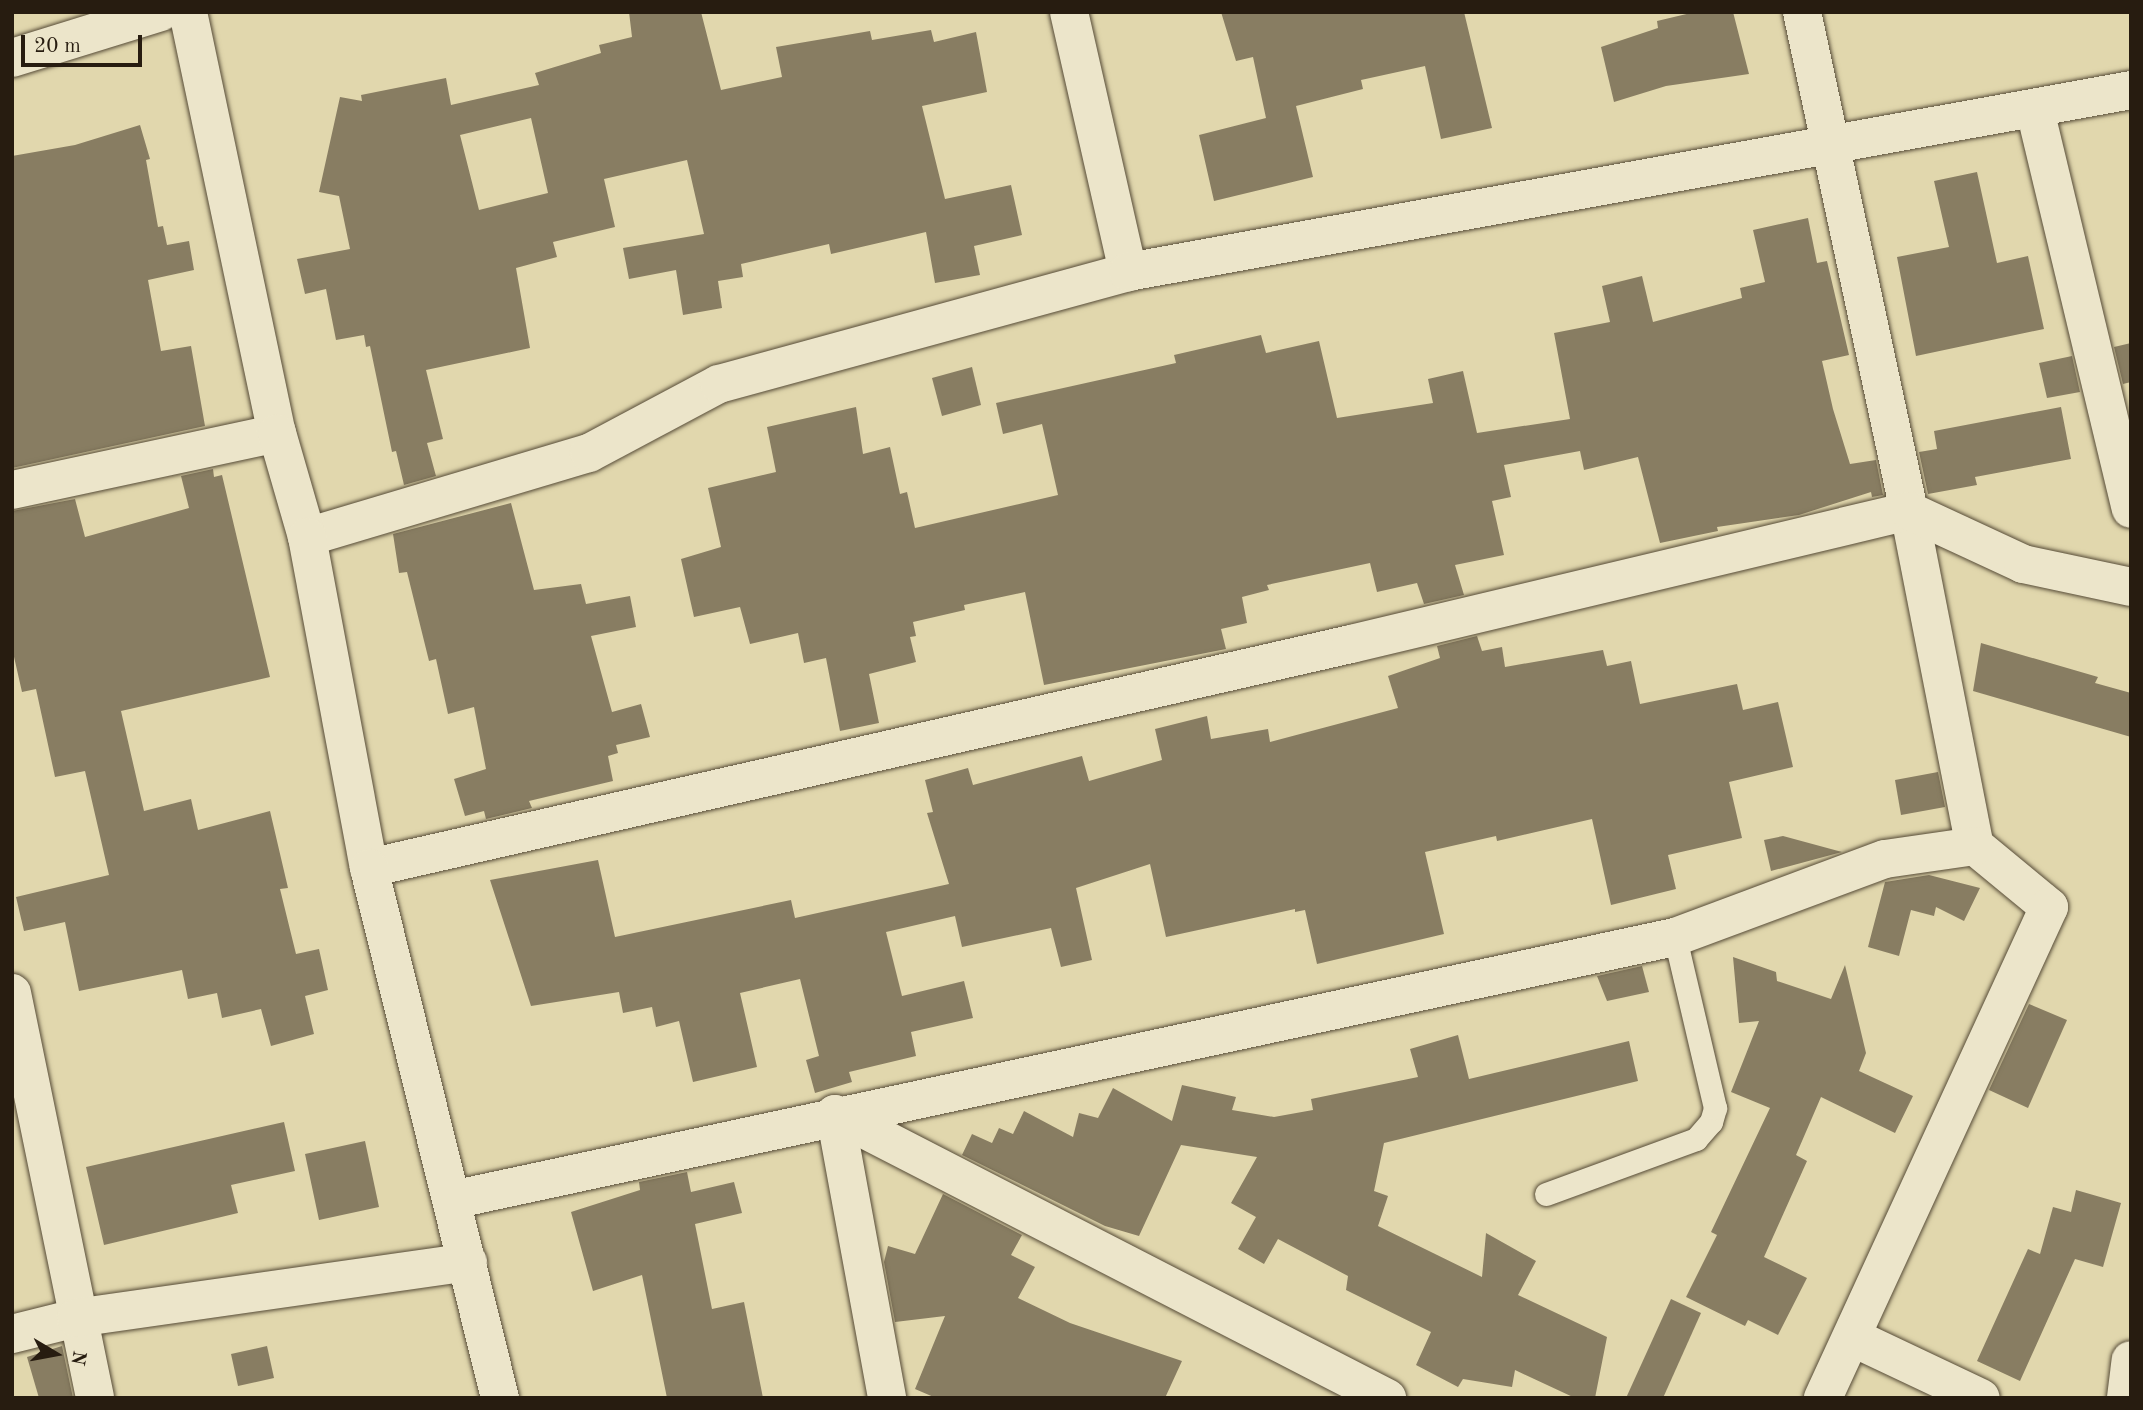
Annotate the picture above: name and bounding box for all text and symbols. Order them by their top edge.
scale bar [24,21,145,65]
text: 20 m [34,36,81,57]
north arrow [21,1319,91,1389]
text: N [67,1349,88,1367]

